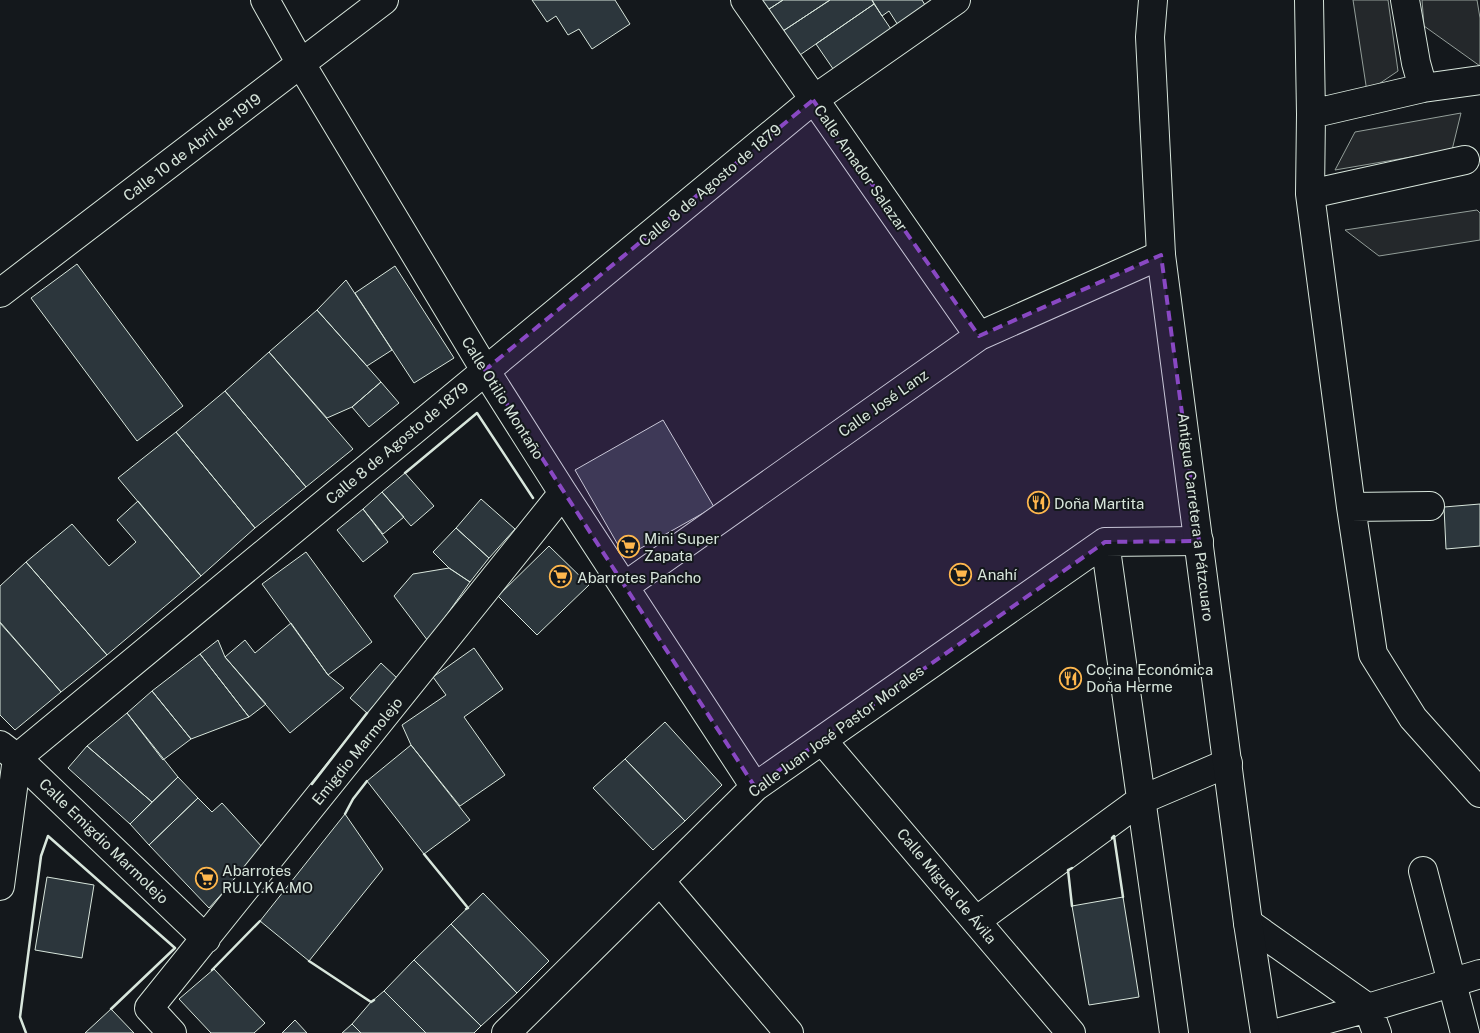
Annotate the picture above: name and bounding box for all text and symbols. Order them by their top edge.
street label: Calle 10 de Abril de 1919 [120,90,264,204]
street label: Calle Amador Salazar [811,102,911,235]
street label: Calle 8 de Agosto de 1879 [635,120,785,250]
street label: Calle Otilio Montaño [458,334,548,462]
street label: Calle José Lanz [835,366,931,440]
street label: Calle 8 de Agosto de 1879 [322,378,472,508]
street label: Antigua Carretera a Pátzcuaro [1175,412,1217,622]
restaurant icon: Doña Martita [1026,491,1050,515]
place label: Doña Martita [1054,495,1144,512]
place label: Mini Super Zapata [644,530,719,564]
supermarket icon: Mini Super Zapata [616,535,640,559]
supermarket icon: Anahí [949,562,973,586]
supermarket icon: Abarrotes Pancho [549,565,573,589]
place label: Anahí [977,566,1017,583]
place label: Abarrotes Pancho [577,569,701,586]
place label: Cocina Económica Doña Herme [1086,661,1213,695]
street label: Calle Juan José Pastor Morales [745,662,927,800]
restaurant icon: Cocina Económica Doña Herme [1058,666,1082,690]
street label: Emigdio Marmolejo [308,694,406,808]
street label: Calle Emigdio Marmolejo [36,775,172,907]
street label: Calle Miguel de Ávila [894,825,1000,947]
place label: Abarrotes RU.LY.KA.MO [222,862,313,896]
supermarket icon: Abarrotes RU.LY.KA.MO [194,867,218,891]

